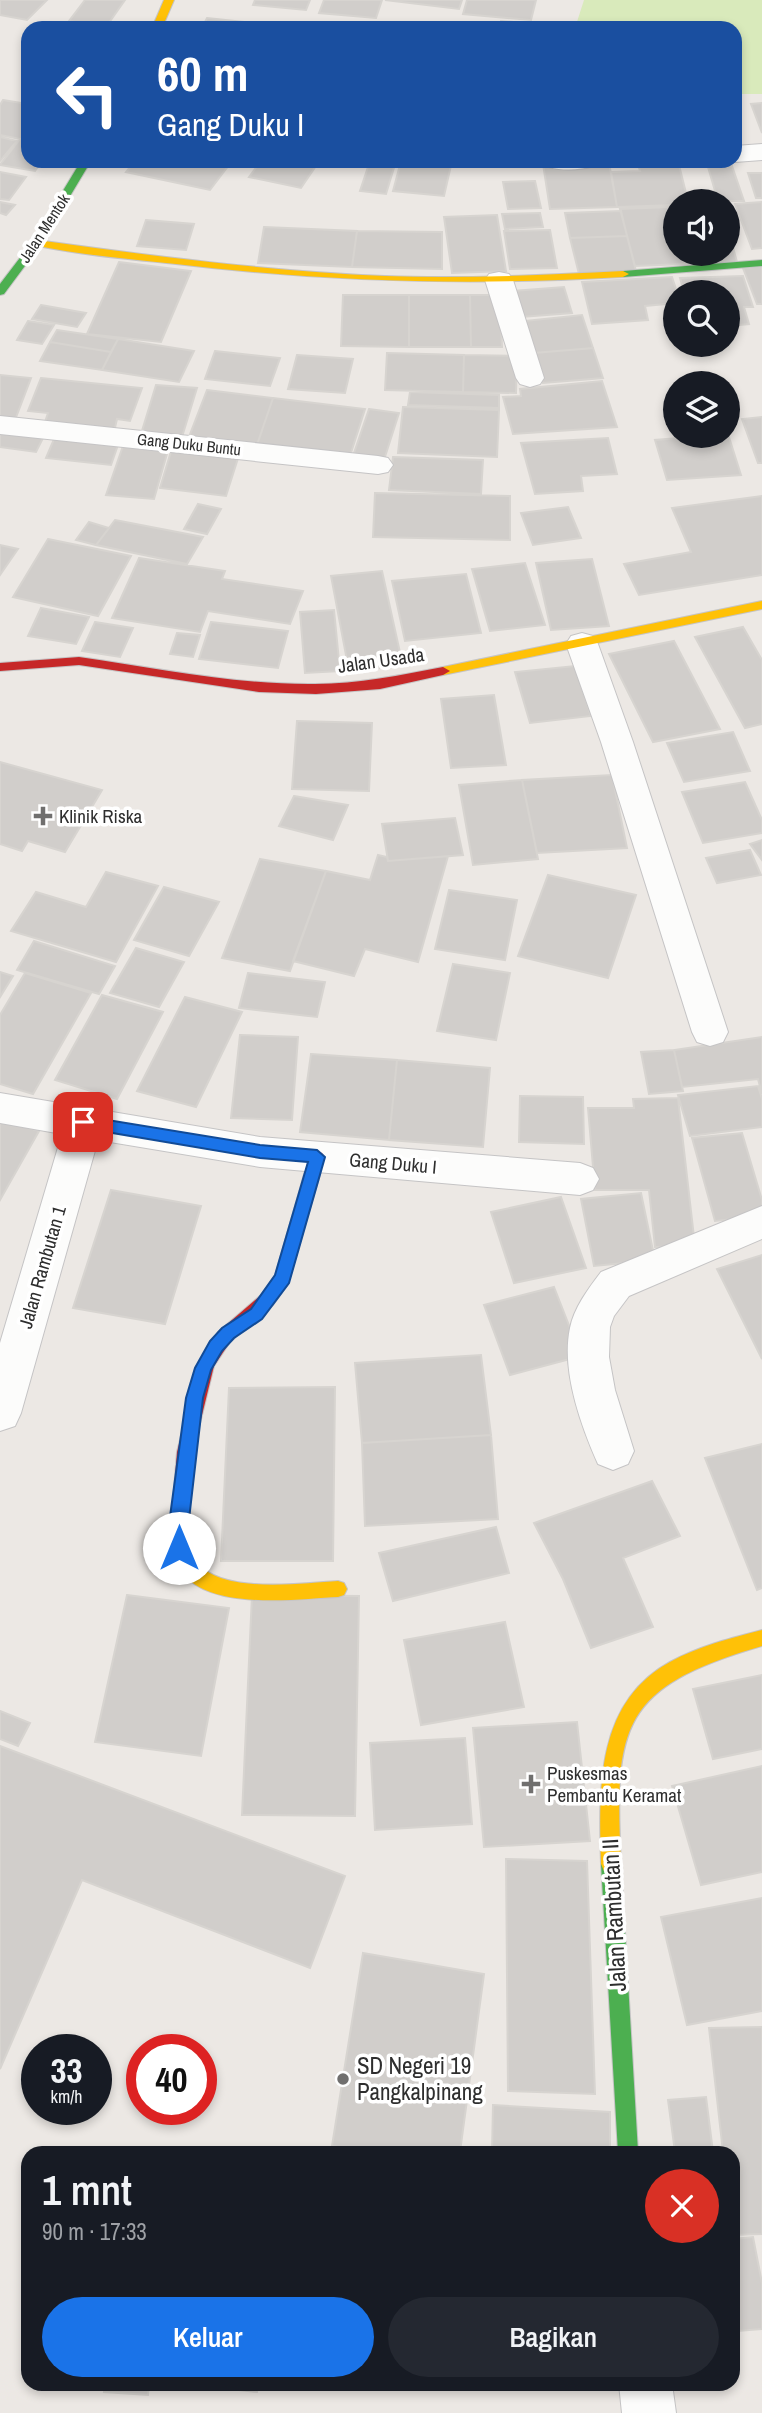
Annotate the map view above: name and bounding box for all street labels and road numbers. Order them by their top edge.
street label: Jalan Mentok [14,189,75,267]
street label: Gang Duku Buntu [136,428,242,460]
street label: Jalan Usada [336,641,426,679]
street label: Gang Duku I [348,1146,438,1180]
street label: Jalan Rambutan 1 [12,1202,72,1331]
street label: Jalan Rambutan II [594,1838,633,1992]

